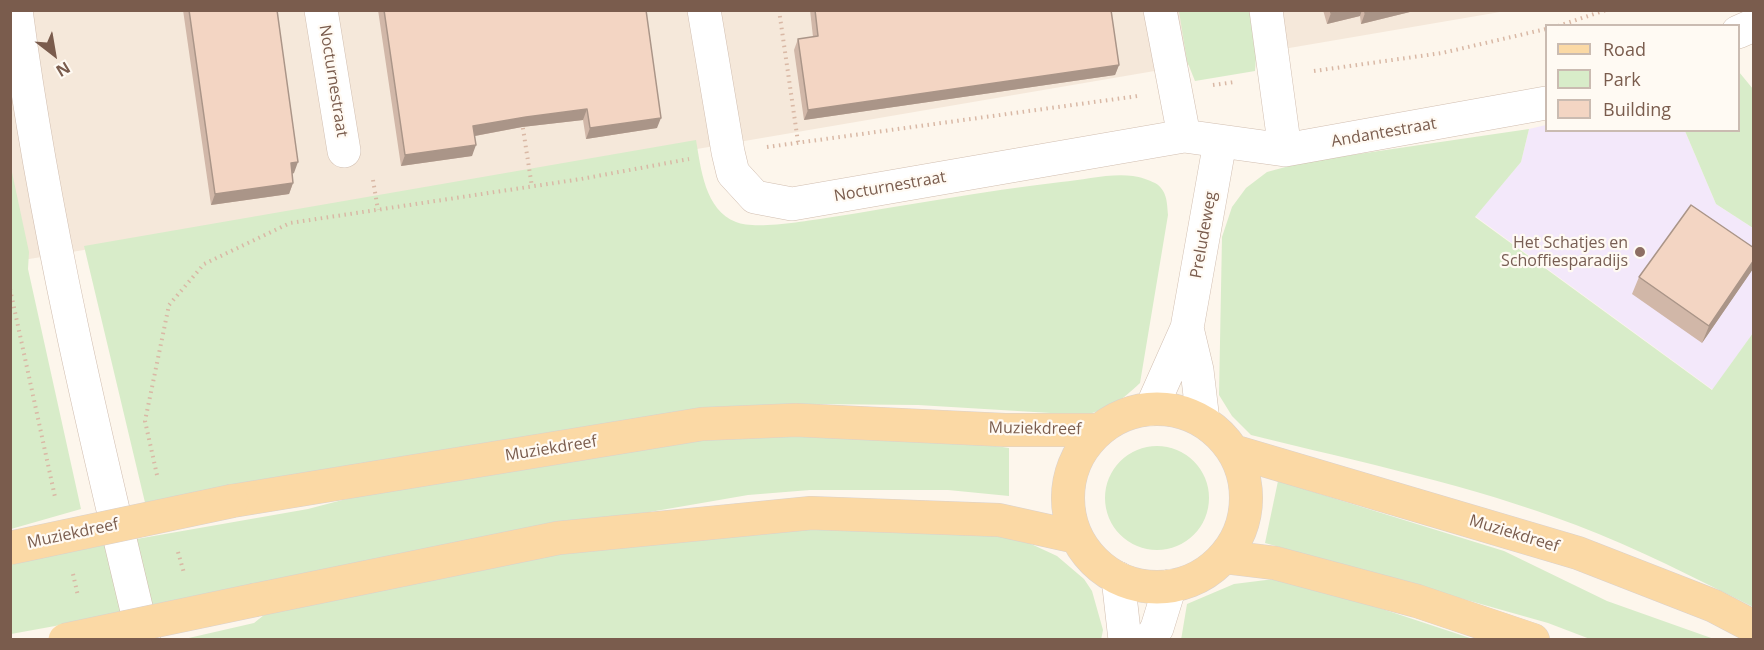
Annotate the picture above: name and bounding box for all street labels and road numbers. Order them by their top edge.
street label: Nocturnestraat [315,23,351,139]
street label: Andantestraat [1330,114,1438,152]
street label: Nocturnestraat [832,168,948,206]
street label: Preludeweg [1187,190,1221,280]
street label: Muziekdreef [988,419,1082,439]
street label: Muziekdreef [504,432,598,466]
street label: Muziekdreef [1467,511,1561,557]
street label: Muziekdreef [26,515,120,553]

